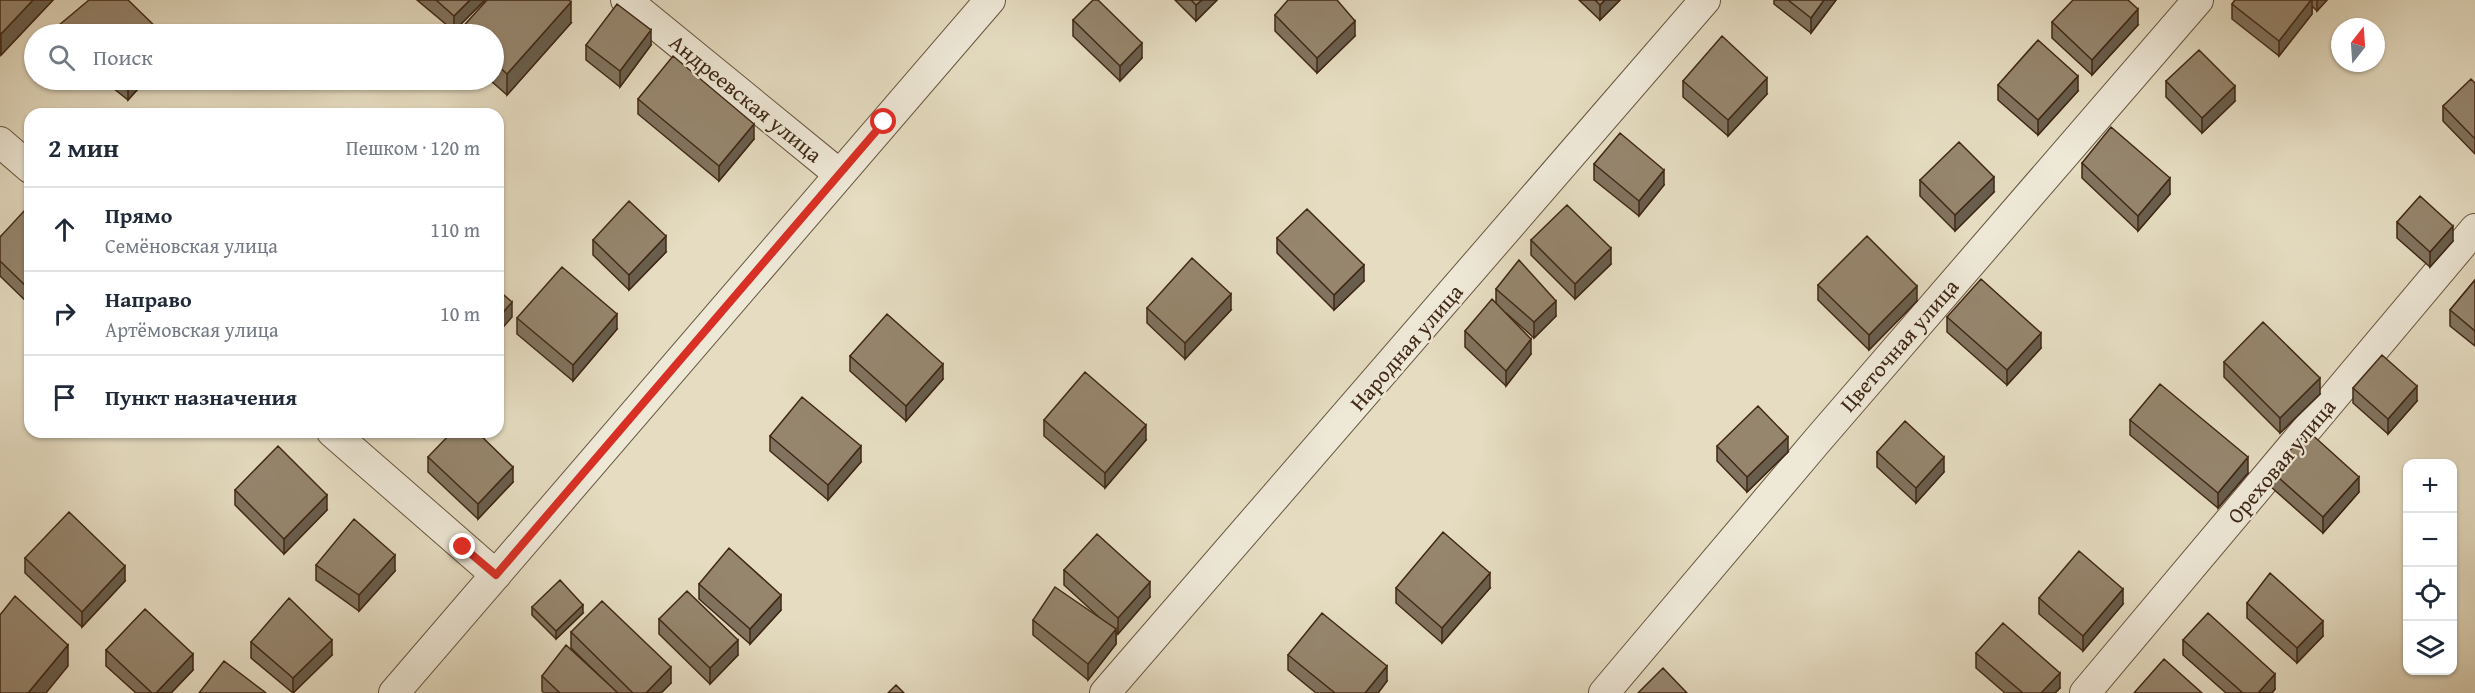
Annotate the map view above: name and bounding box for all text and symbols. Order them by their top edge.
north arrow [2331,18,2385,72]
search box [24,24,504,90]
street label: Андреевская улица [663,26,830,170]
icon: search [45,41,78,74]
text: Поиск [93,41,153,73]
route start [870,108,896,134]
text: 2 мин [48,128,119,167]
text: Пешком · 120 m [346,133,480,162]
text: Прямо [105,199,172,231]
icon: ahead [48,213,81,246]
text: 110 m [430,215,480,244]
text: Семёновская улица [105,231,278,260]
street label: Цветочная улица [1832,271,1966,419]
street label: Народная улица [1342,276,1470,417]
text: Направо [105,283,192,315]
icon: right [48,297,81,330]
text: 10 m [440,299,480,328]
text: Артёмовская улица [105,315,279,344]
icon: arrive [48,381,81,414]
text: Пункт назначения [105,381,297,413]
street label: Ореховая улица [2219,391,2343,530]
map controls [2403,459,2457,675]
button: + [2403,459,2457,513]
button: − [2403,513,2457,567]
route end [449,533,475,559]
button: locate [2403,567,2457,621]
button: layers [2403,621,2457,675]

